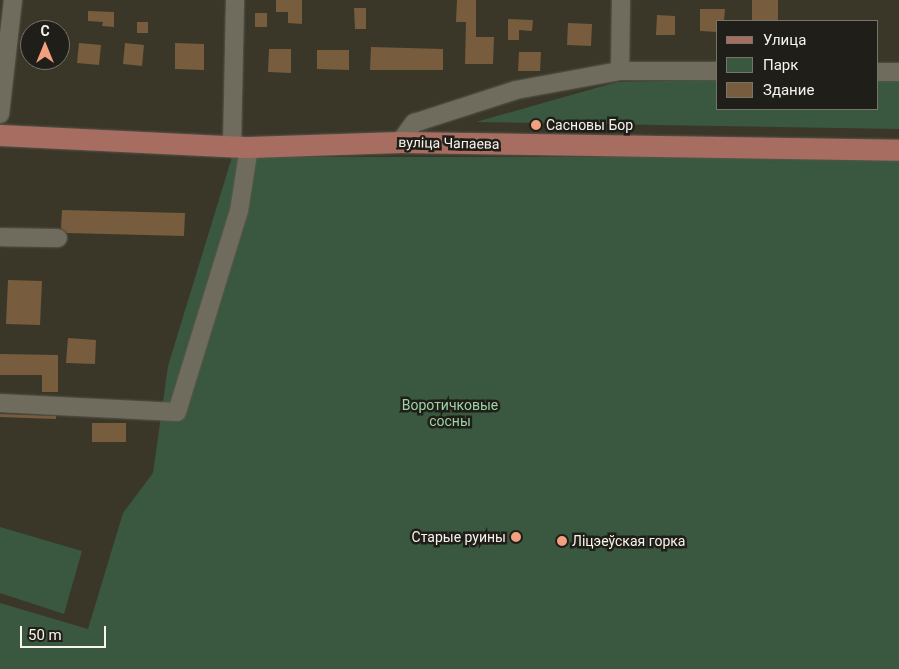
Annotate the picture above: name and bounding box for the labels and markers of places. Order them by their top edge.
place label: Сасновы Бор [546,117,633,133]
marker: Сасновы Бор [530,119,542,131]
place label: Старые руины [412,529,506,545]
marker: Старые руины [510,531,522,543]
place label: Ліцэеўская горка [572,533,685,549]
marker: Ліцэеўская горка [556,535,568,547]

